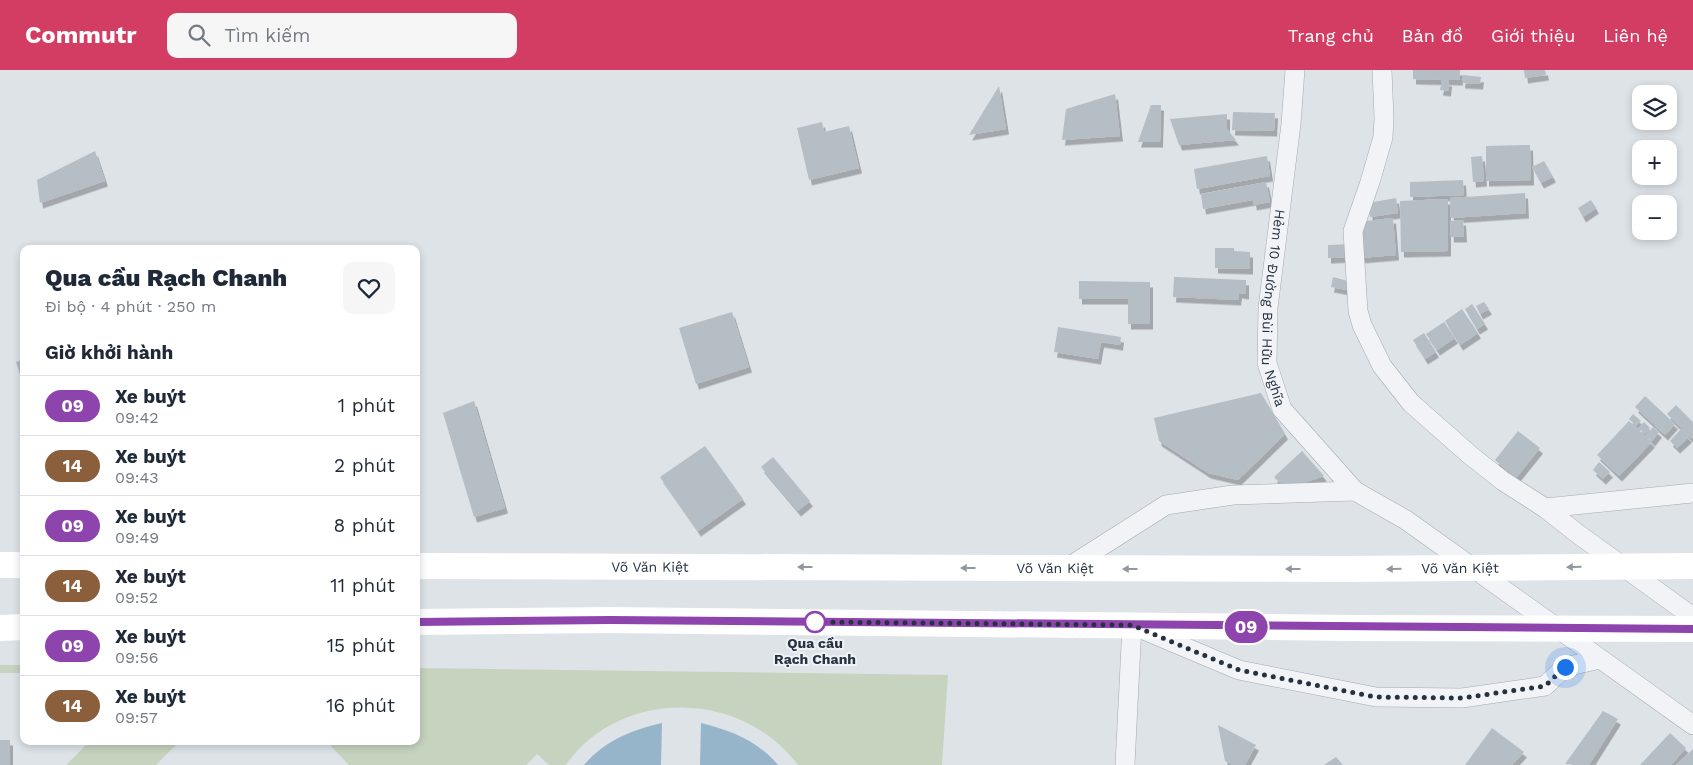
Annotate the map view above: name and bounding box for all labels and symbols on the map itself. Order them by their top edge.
street label: Hẻm 10 Đường Bùi Hữu Nghĩa [1259,208,1289,409]
street label: Võ Văn Kiệt [611,559,689,575]
street label: Võ Văn Kiệt [1016,560,1094,576]
street label: Võ Văn Kiệt [1421,560,1499,576]
one-way arrow [797,563,813,571]
one-way arrow [1566,563,1582,571]
one-way arrow [960,564,976,572]
one-way arrow [1122,565,1138,573]
one-way arrow [1285,565,1301,573]
one-way arrow [1386,565,1402,573]
marker: Qua cầu Rạch Chanh [804,611,826,633]
line badge: 09 [1224,611,1268,643]
place label: Qua cầu Rạch Chanh [774,635,856,667]
your location [1553,655,1578,680]

